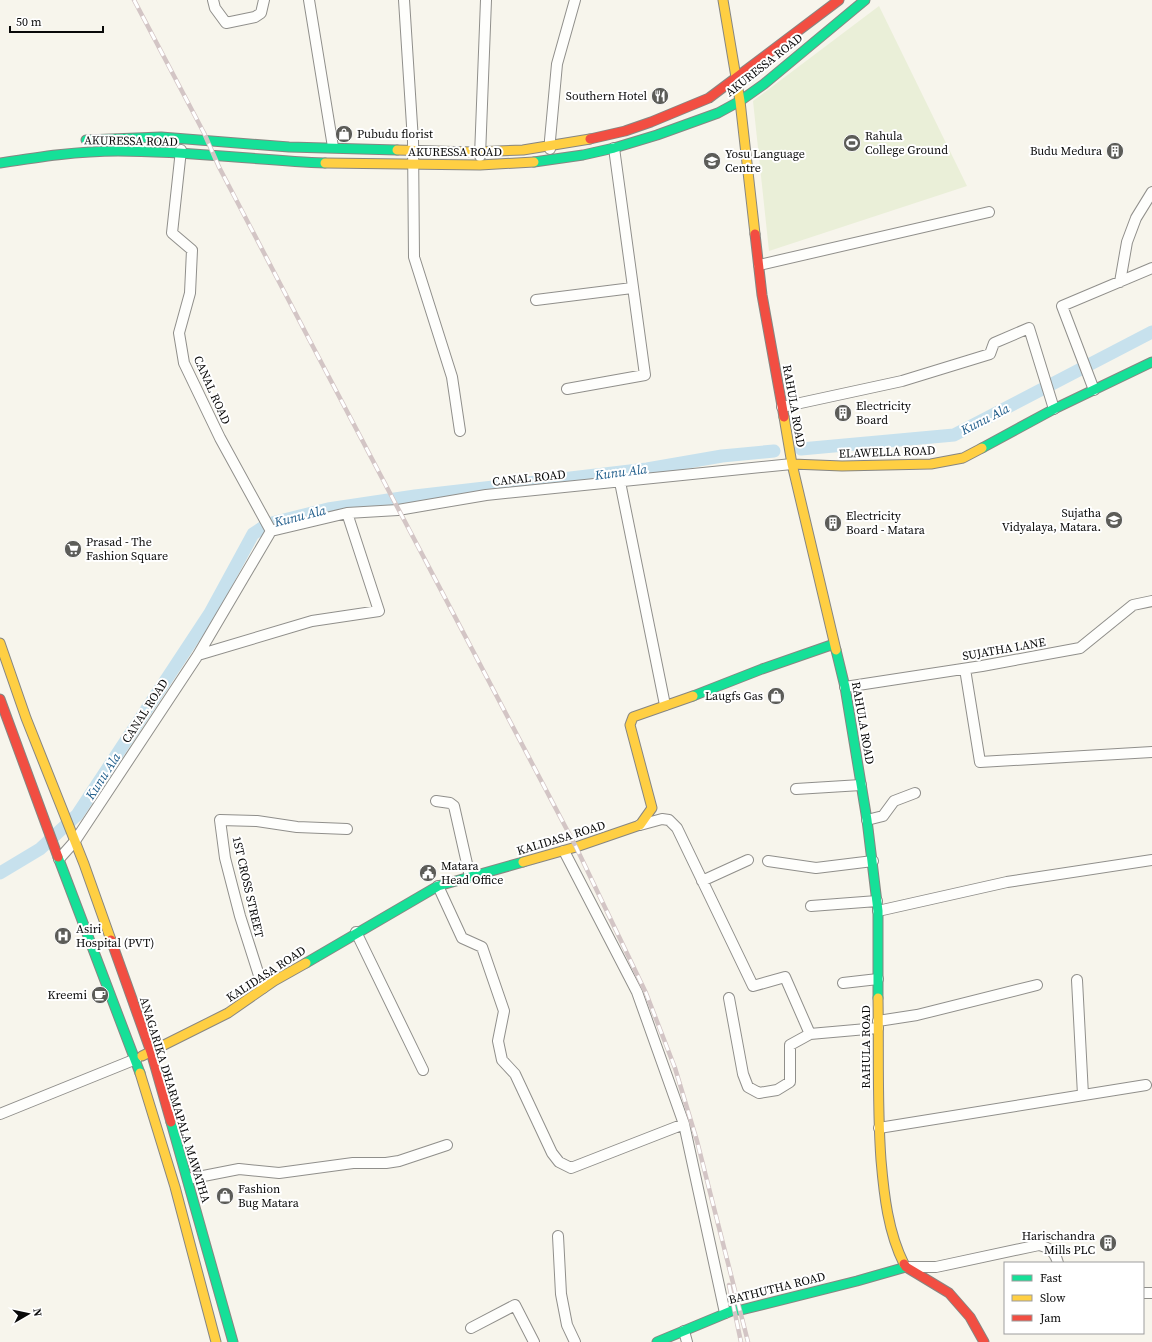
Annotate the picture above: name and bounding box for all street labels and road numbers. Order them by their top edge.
street label: AKURESSA ROAD [722,30,806,100]
street label: AKURESSA ROAD [84,132,178,150]
street label: AKURESSA ROAD [408,144,502,160]
street label: CANAL ROAD [190,353,234,427]
street label: RAHULA ROAD [779,363,809,449]
street label: ELAWELLA ROAD [838,442,936,462]
street label: CANAL ROAD [492,466,566,490]
street label: SUJATHA LANE [961,634,1047,664]
street label: CANAL ROAD [118,676,172,746]
street label: RAHULA ROAD [848,680,878,766]
street label: KALIDASA ROAD [515,817,607,859]
street label: 1ST CROSS STREET [229,835,268,940]
street label: KALIDASA ROAD [223,942,309,1006]
street label: ANAGARIKA DHARMAPALA MAWATHA [136,995,214,1205]
street label: RAHULA ROAD [858,1005,874,1089]
street label: BATHUTHA ROAD [727,1268,827,1308]

